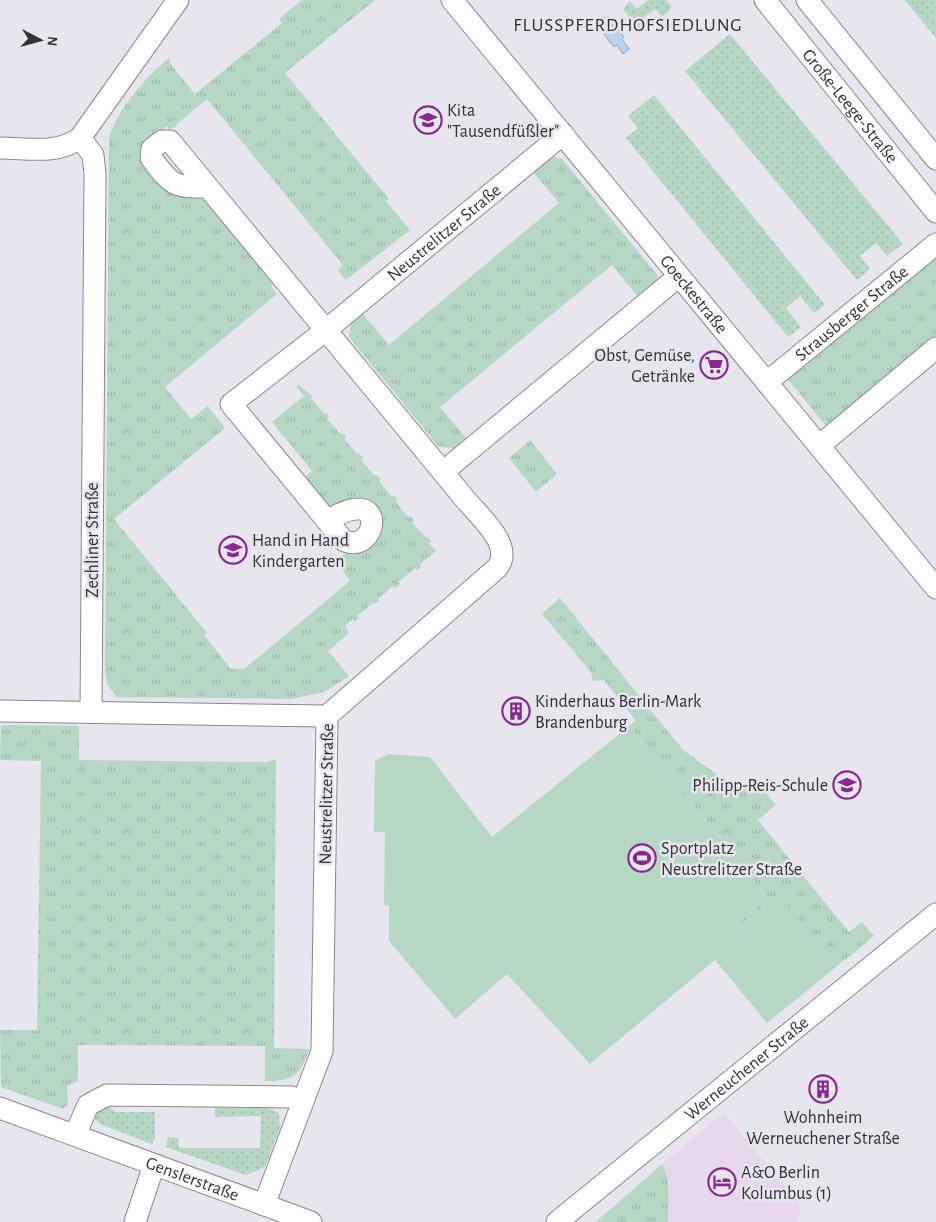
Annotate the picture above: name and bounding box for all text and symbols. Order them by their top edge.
north arrow [15,15,65,65]
district label: FLUSSPFERDHOFSIEDLUNG [513,16,743,35]
text: N [44,36,59,47]
street label: Große-Leege-Straße [798,46,901,167]
place label: Kita "Tausendfüßler" [447,102,559,141]
school or university icon: Kita "Tausendfüßler" [413,105,443,135]
street label: Neustrelitzer Straße [384,181,505,285]
street label: Goeckestraße [656,252,731,337]
street label: Strausberger Straße [792,263,912,365]
place label: Obst, Gemüse, Getränke [595,347,695,386]
supermarket icon: Obst, Gemüse, Getränke [699,350,729,380]
street label: Zechliner Straße [84,482,102,598]
place label: Hand in Hand Kindergarten [252,532,349,571]
school or university icon: Hand in Hand Kindergarten [218,535,248,565]
place label: Kinderhaus Berlin-Mark Brandenburg [535,693,702,732]
building icon: Kinderhaus Berlin-Mark Brandenburg [501,696,531,726]
street label: Neustrelitzer Straße [317,723,337,865]
school or university icon: Philipp-Reis-Schule [832,770,862,800]
place label: Philipp-Reis-Schule [692,777,828,795]
place label: Sportplatz Neustrelitzer Straße [661,840,802,879]
sports icon: Sportplatz Neustrelitzer Straße [627,843,657,873]
street label: Werneuchener Straße [682,1013,812,1124]
building icon: Wohnheim Werneuchener Straße [808,1074,838,1104]
place label: Wohnheim Werneuchener Straße [746,1109,900,1148]
street label: Genslerstraße [143,1154,241,1205]
place label: A&O Berlin Kolumbus (1) [741,1164,832,1203]
hotel icon: A&O Berlin Kolumbus (1) [707,1167,737,1197]

